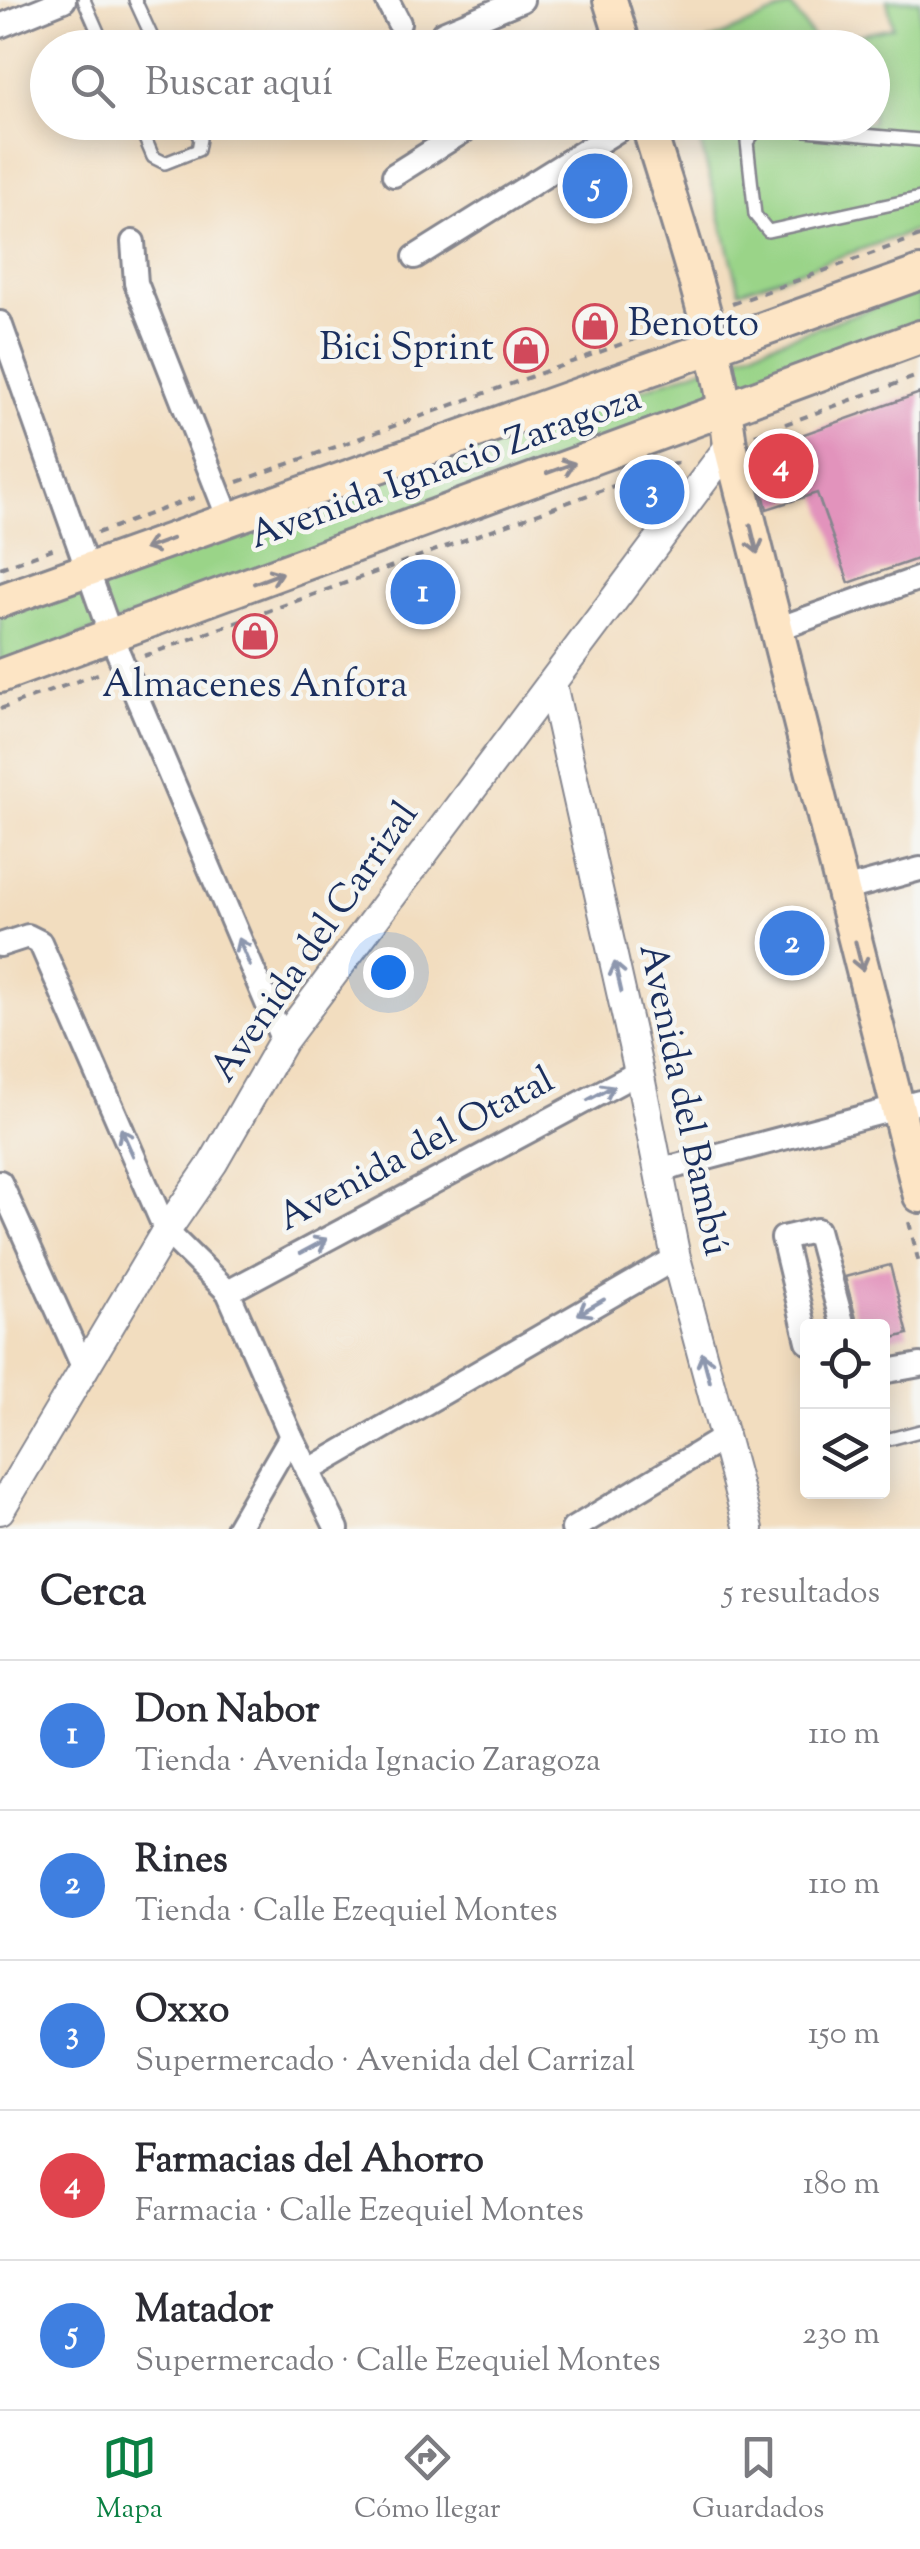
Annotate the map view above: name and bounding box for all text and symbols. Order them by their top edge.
search box [30,30,890,140]
icon: search [65,58,120,113]
text: Buscar aquí [145,58,333,112]
pin: 5 [562,148,628,224]
place label: Benotto [628,299,759,353]
shop icon: Benotto [572,303,618,349]
place label: Bici Sprint [320,323,494,377]
shop icon: Bici Sprint [503,327,549,373]
street label: Avenida Ignacio Zaragoza [243,373,649,565]
pin: 4 [748,428,814,504]
pin: 3 [620,454,684,530]
one-way arrow [545,458,575,476]
one-way arrow [746,522,764,554]
one-way arrow [144,536,175,554]
pin: 1 [390,554,456,630]
one-way arrow [252,567,282,585]
shop icon: Almacenes Anfora [232,613,278,659]
place label: Almacenes Anfora [102,660,408,714]
street label: Avenida del Carrizal [199,792,433,1094]
pin: 2 [760,906,824,980]
one-way arrow [234,937,252,968]
street label: Avenida del Bambú [623,939,741,1261]
one-way arrow [851,940,870,971]
your location [363,947,414,998]
one-way arrow [608,962,626,994]
street label: Avenida del Otatal [269,1055,565,1247]
one-way arrow [586,1082,616,1102]
one-way arrow [117,1127,135,1158]
one-way arrow [299,1236,329,1255]
one-way arrow [577,1297,606,1317]
map controls [800,1319,890,1499]
button: locate [800,1319,890,1409]
one-way arrow [695,1352,714,1383]
button: layers [800,1409,890,1499]
text: Cerca [40,1564,146,1624]
text: 5 resultados [723,1571,880,1617]
text: Don Nabor [135,1685,320,1739]
text: 1 [67,1712,78,1758]
text: 110 m [808,1712,880,1758]
text: Tienda · Avenida Ignacio Zaragoza [135,1739,601,1785]
text: Rines [135,1835,228,1889]
text: 2 [65,1862,80,1908]
text: 110 m [808,1862,880,1908]
text: Tienda · Calle Ezequiel Montes [135,1889,557,1935]
text: Oxxo [135,1985,229,2039]
text: 3 [66,2012,79,2058]
text: 150 m [808,2012,880,2058]
text: Supermercado · Avenida del Carrizal [135,2039,635,2085]
text: Farmacias del Ahorro [135,2135,484,2189]
text: 4 [64,2162,81,2208]
text: 180 m [803,2162,880,2208]
text: Farmacia · Calle Ezequiel Montes [135,2189,584,2235]
text: Matador [135,2285,273,2339]
text: 5 [67,2312,78,2358]
text: 230 m [802,2312,880,2358]
text: Supermercado · Calle Ezequiel Montes [135,2339,661,2385]
tab: Mapa [96,2430,163,2530]
tab: Cómo llegar [354,2430,500,2530]
tab: Guardados [692,2430,824,2530]

